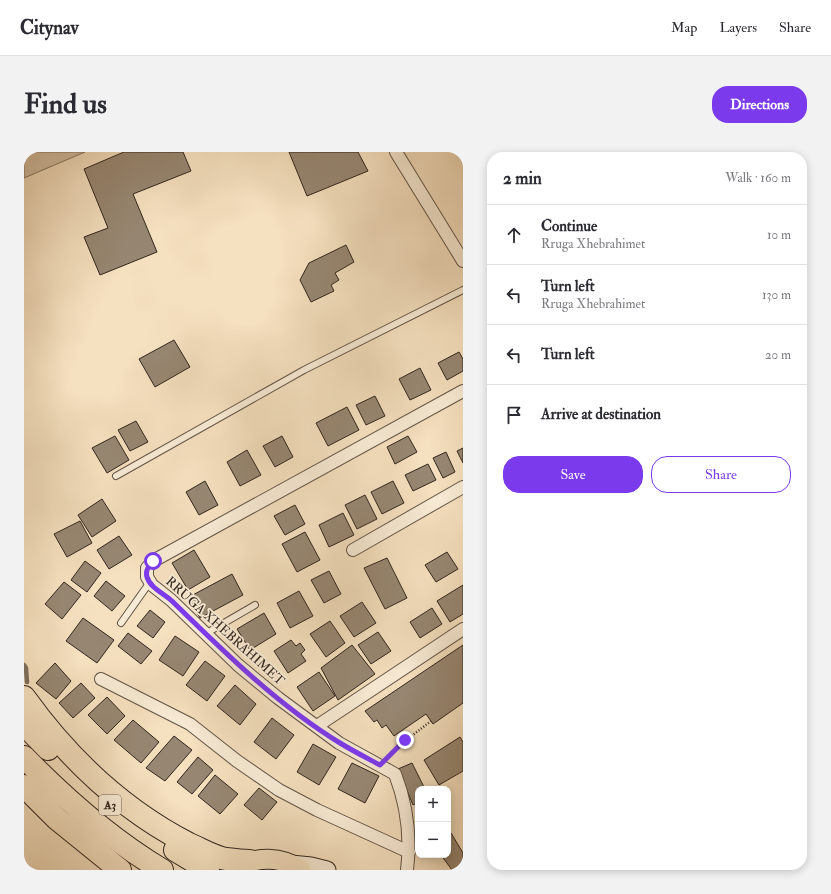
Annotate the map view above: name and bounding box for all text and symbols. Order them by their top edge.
text: Citynav [20,16,79,40]
text: Map [671,19,697,36]
text: Layers [719,19,757,36]
text: Share [779,19,811,36]
button: Directions [712,86,807,123]
text: Find us [24,87,107,122]
text: 2 min [503,168,542,189]
text: Walk · 160 m [725,170,791,186]
text: Continue [541,217,597,236]
icon: ahead [503,224,525,246]
text: 10 m [767,227,791,243]
text: Rruga Xhebrahimet [541,236,645,252]
text: Turn left [541,277,595,296]
icon: left [503,284,525,306]
text: 130 m [762,287,791,303]
text: Rruga Xhebrahimet [541,296,645,312]
icon: left [503,344,525,366]
text: Turn left [541,345,595,364]
text: 20 m [765,347,791,363]
icon: arrive [503,404,525,426]
text: Arrive at destination [541,405,661,424]
button: Save [503,456,643,493]
button: Share [651,456,791,493]
route start [144,552,162,570]
street label: RRUGA XHEBRAHIMET [162,573,288,689]
route end [396,731,414,749]
map controls [415,786,451,858]
button: + [415,786,451,822]
road number: A3 [99,795,121,815]
button: − [415,822,451,858]

